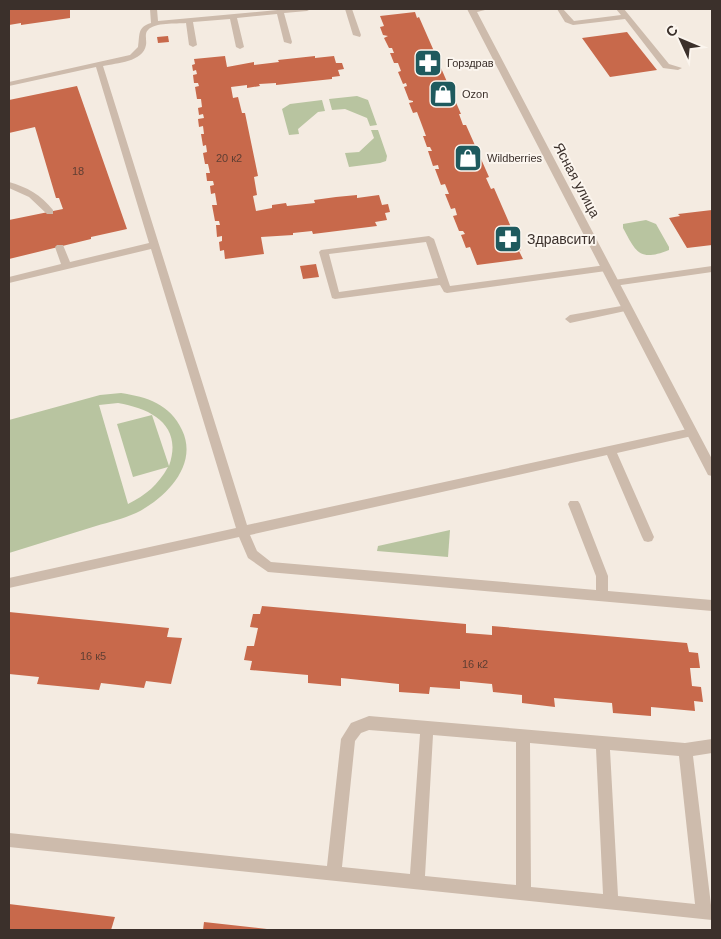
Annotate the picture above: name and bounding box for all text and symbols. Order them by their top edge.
north arrow [656,15,706,65]
text: С [662,22,681,40]
pharmacy icon: Горздрав [413,48,443,78]
place label: Горздрав [447,57,494,69]
shop icon: Ozon [428,79,458,109]
place label: Ozon [462,88,488,100]
street label: Ясная улица [551,140,604,220]
shop icon: Wildberries [453,143,483,173]
house number: 20 к2 [216,152,242,164]
place label: Wildberries [487,152,543,164]
house number: 18 [72,165,84,177]
pharmacy icon: Здравсити [493,224,523,254]
place label: Здравсити [527,231,596,247]
house number: 16 к5 [80,650,106,662]
house number: 16 к2 [462,658,488,670]

